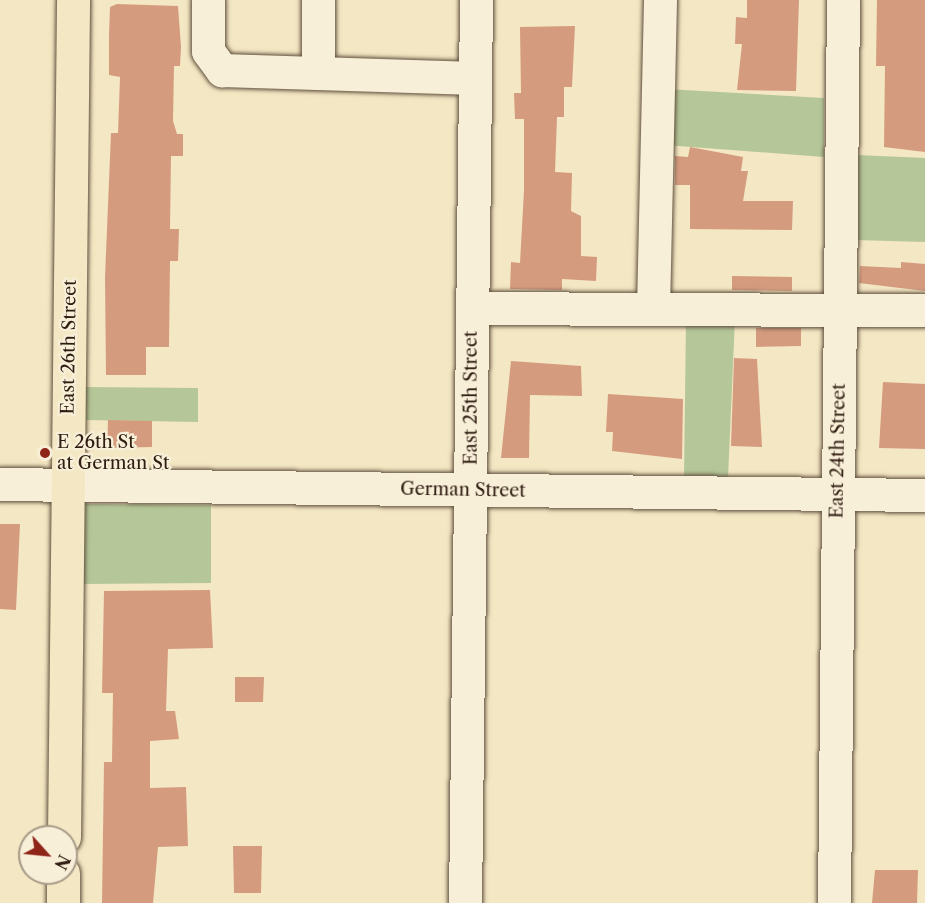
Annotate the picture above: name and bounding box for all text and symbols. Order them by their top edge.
street label: East 26th Street [57,279,81,415]
street label: East 25th Street [460,331,482,465]
street label: East 24th Street [826,383,850,519]
place label: E 26th St at German St [57,432,169,474]
marker: E 26th St at German St [38,446,52,460]
street label: German Street [400,478,526,502]
north arrow [18,825,78,885]
text: N [50,852,74,873]

